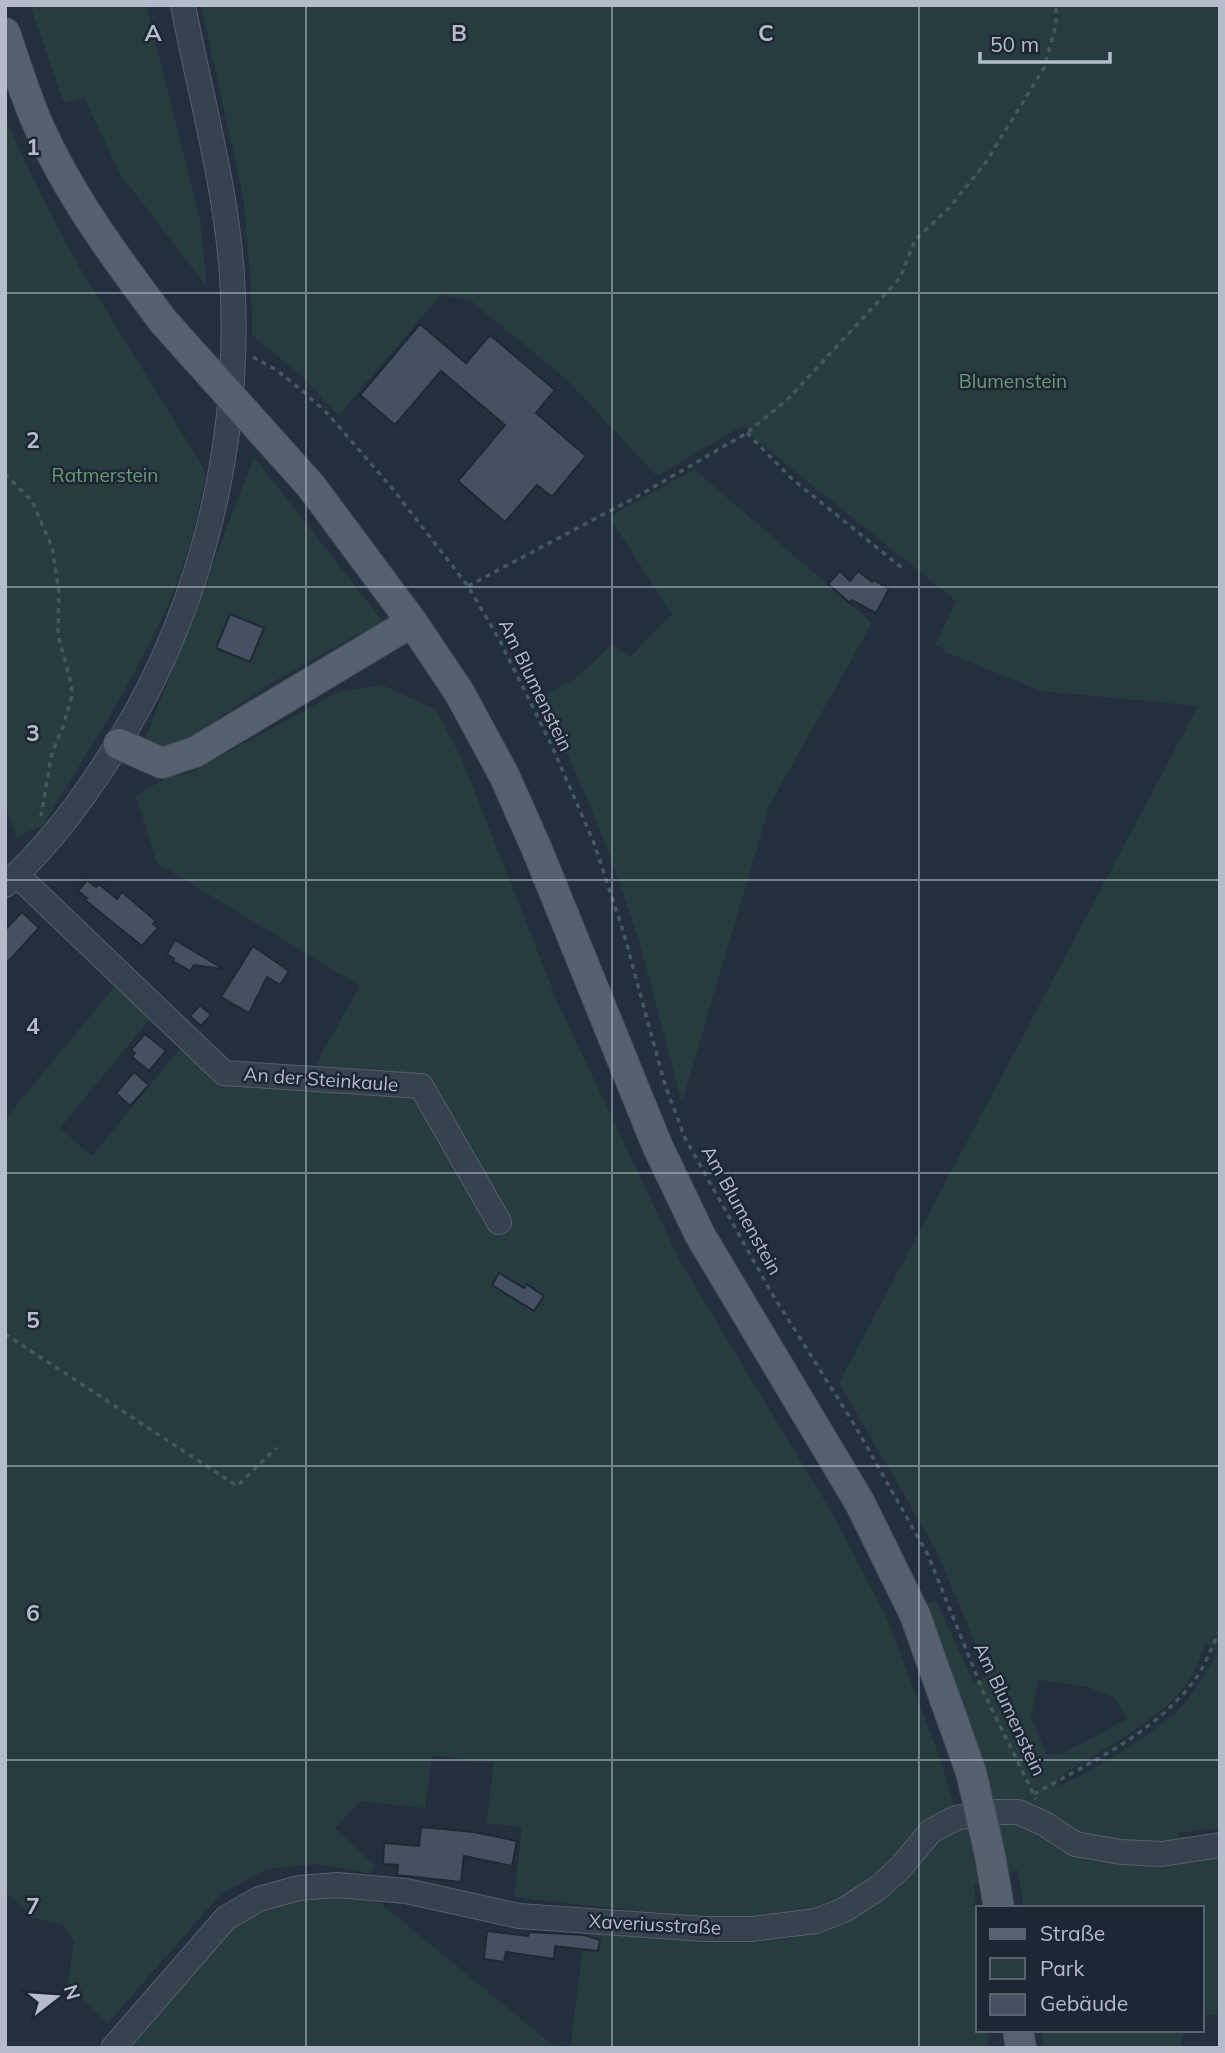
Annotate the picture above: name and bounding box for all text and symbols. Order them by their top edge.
text: A [144,18,162,47]
text: B [451,18,467,47]
text: C [758,18,774,47]
scale bar [980,21,1110,65]
text: 50 m [990,31,1039,57]
text: 1 [26,132,40,161]
park label: Blumenstein [959,369,1067,393]
text: 2 [26,425,40,454]
park label: Ratmerstein [52,463,158,487]
street label: Am Blumenstein [494,615,578,755]
text: 3 [26,718,40,747]
text: 4 [26,1011,40,1040]
street label: An der Steinkaule [243,1062,399,1096]
street label: Am Blumenstein [697,1141,787,1279]
text: 5 [26,1305,40,1334]
text: 6 [26,1598,40,1627]
street label: Am Blumenstein [969,1639,1051,1779]
text: 7 [26,1891,40,1920]
legend [976,1906,1204,2032]
street label: Xaveriusstraße [588,1909,722,1939]
text: Straße [1040,1920,1105,1946]
text: Park [1040,1955,1084,1981]
north arrow [21,1962,91,2032]
text: N [59,1982,86,2002]
text: Gebäude [1040,1990,1128,2016]

